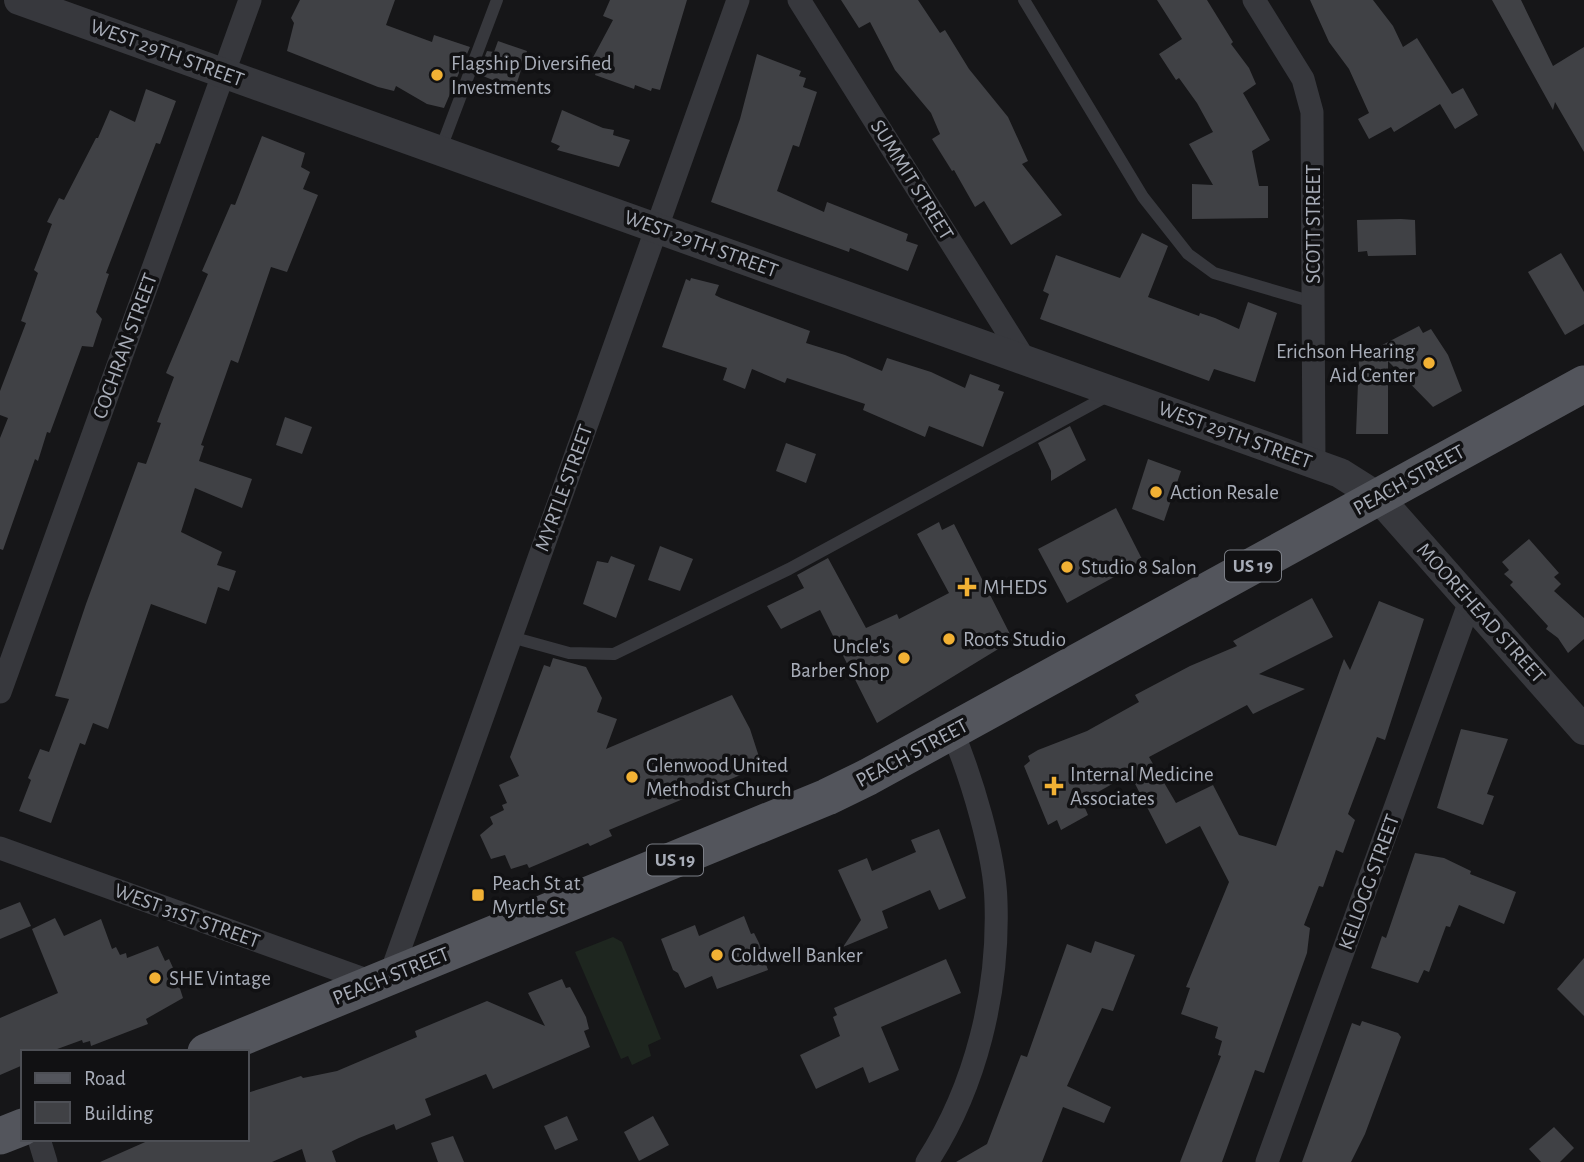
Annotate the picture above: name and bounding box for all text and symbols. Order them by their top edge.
street label: WEST 29TH STREET [87,15,247,91]
place label: Flagship Diversified Investments [451,53,612,98]
marker: Flagship Diversified Investments [429,67,445,83]
street label: SUMMIT STREET [867,116,957,244]
street label: SCOTT STREET [1303,164,1324,284]
street label: WEST 29TH STREET [621,206,781,282]
street label: COCHRAN STREET [89,270,161,422]
place label: Erichson Hearing Aid Center [1276,341,1416,386]
marker: Erichson Hearing Aid Center [1421,355,1437,371]
street label: WEST 29TH STREET [1155,397,1315,473]
street label: MYRTLE STREET [531,422,597,554]
street label: PEACH STREET [1350,441,1468,519]
place label: Action Resale [1170,482,1279,503]
marker: Action Resale [1148,484,1164,500]
street label: MOOREHEAD STREET [1413,539,1549,687]
road number: US 19 [1225,551,1281,582]
place label: Studio 8 Salon [1081,557,1197,578]
marker: Studio 8 Salon [1059,559,1075,575]
marker: MHEDS [957,577,977,597]
place label: MHEDS [983,577,1048,598]
place label: Roots Studio [963,629,1066,650]
marker: Roots Studio [941,631,957,647]
place label: Uncle's Barber Shop [790,636,890,681]
marker: Uncle's Barber Shop [896,650,912,666]
street label: PEACH STREET [852,715,972,791]
place label: Glenwood United Methodist Church [646,755,792,800]
place label: Internal Medicine Associates [1070,764,1214,809]
marker: Glenwood United Methodist Church [624,769,640,785]
marker: Internal Medicine Associates [1044,776,1064,796]
street label: KELLOGG STREET [1335,811,1403,953]
road number: US 19 [647,845,703,876]
place label: Peach St at Myrtle St [492,873,581,918]
street label: WEST 31ST STREET [111,880,263,952]
marker: Peach St at Myrtle St [470,887,486,903]
street label: PEACH STREET [330,943,452,1009]
place label: Coldwell Banker [731,945,863,966]
marker: Coldwell Banker [709,947,725,963]
place label: SHE Vintage [169,968,271,989]
marker: SHE Vintage [147,970,163,986]
legend [21,1050,248,1141]
text: Road [84,1068,126,1089]
text: Building [84,1103,154,1124]

